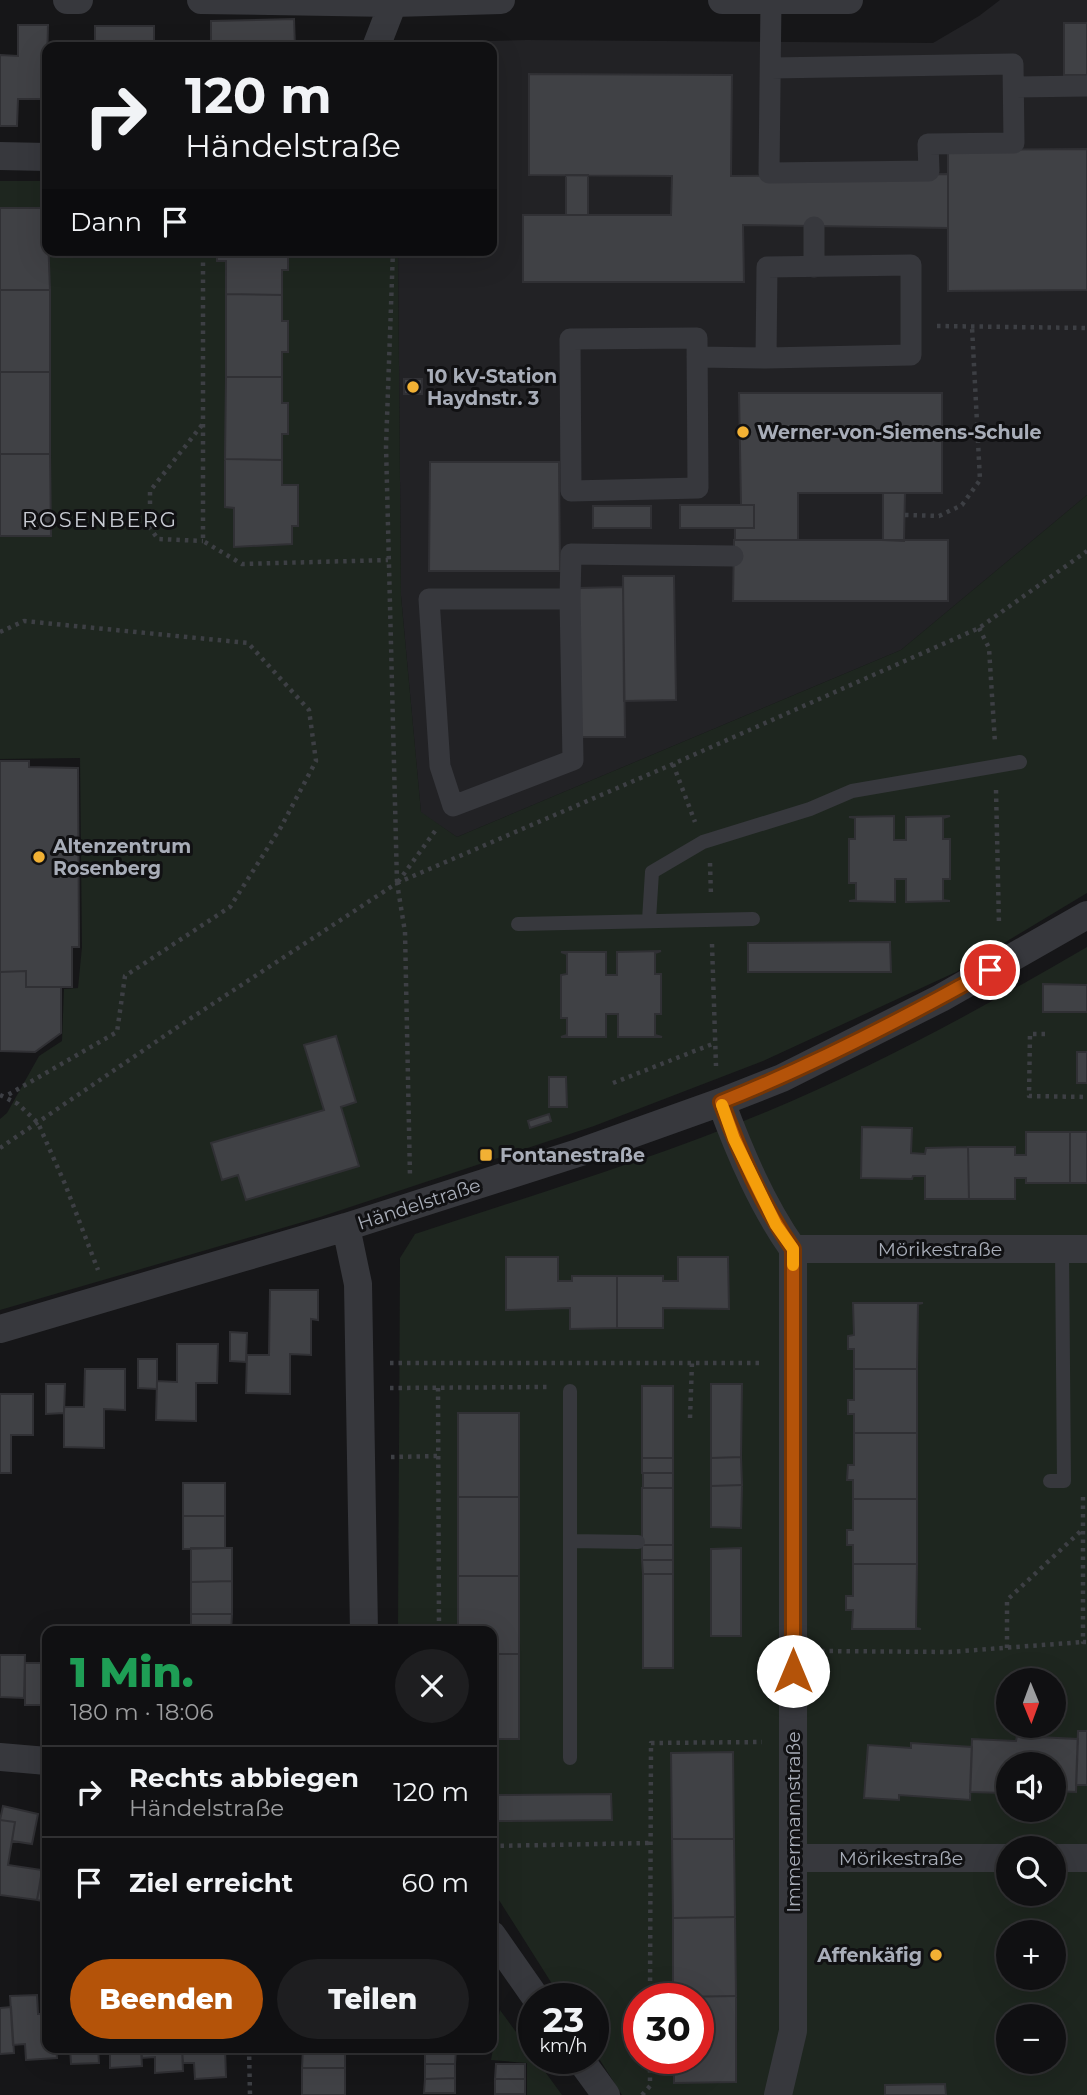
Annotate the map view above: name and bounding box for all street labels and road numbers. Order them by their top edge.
street label: Händelstraße [354,1173,484,1235]
street label: Mörikestraße [878,1238,1002,1261]
street label: Immermannstraße [782,1731,805,1913]
street label: Mörikestraße [839,1847,963,1870]

